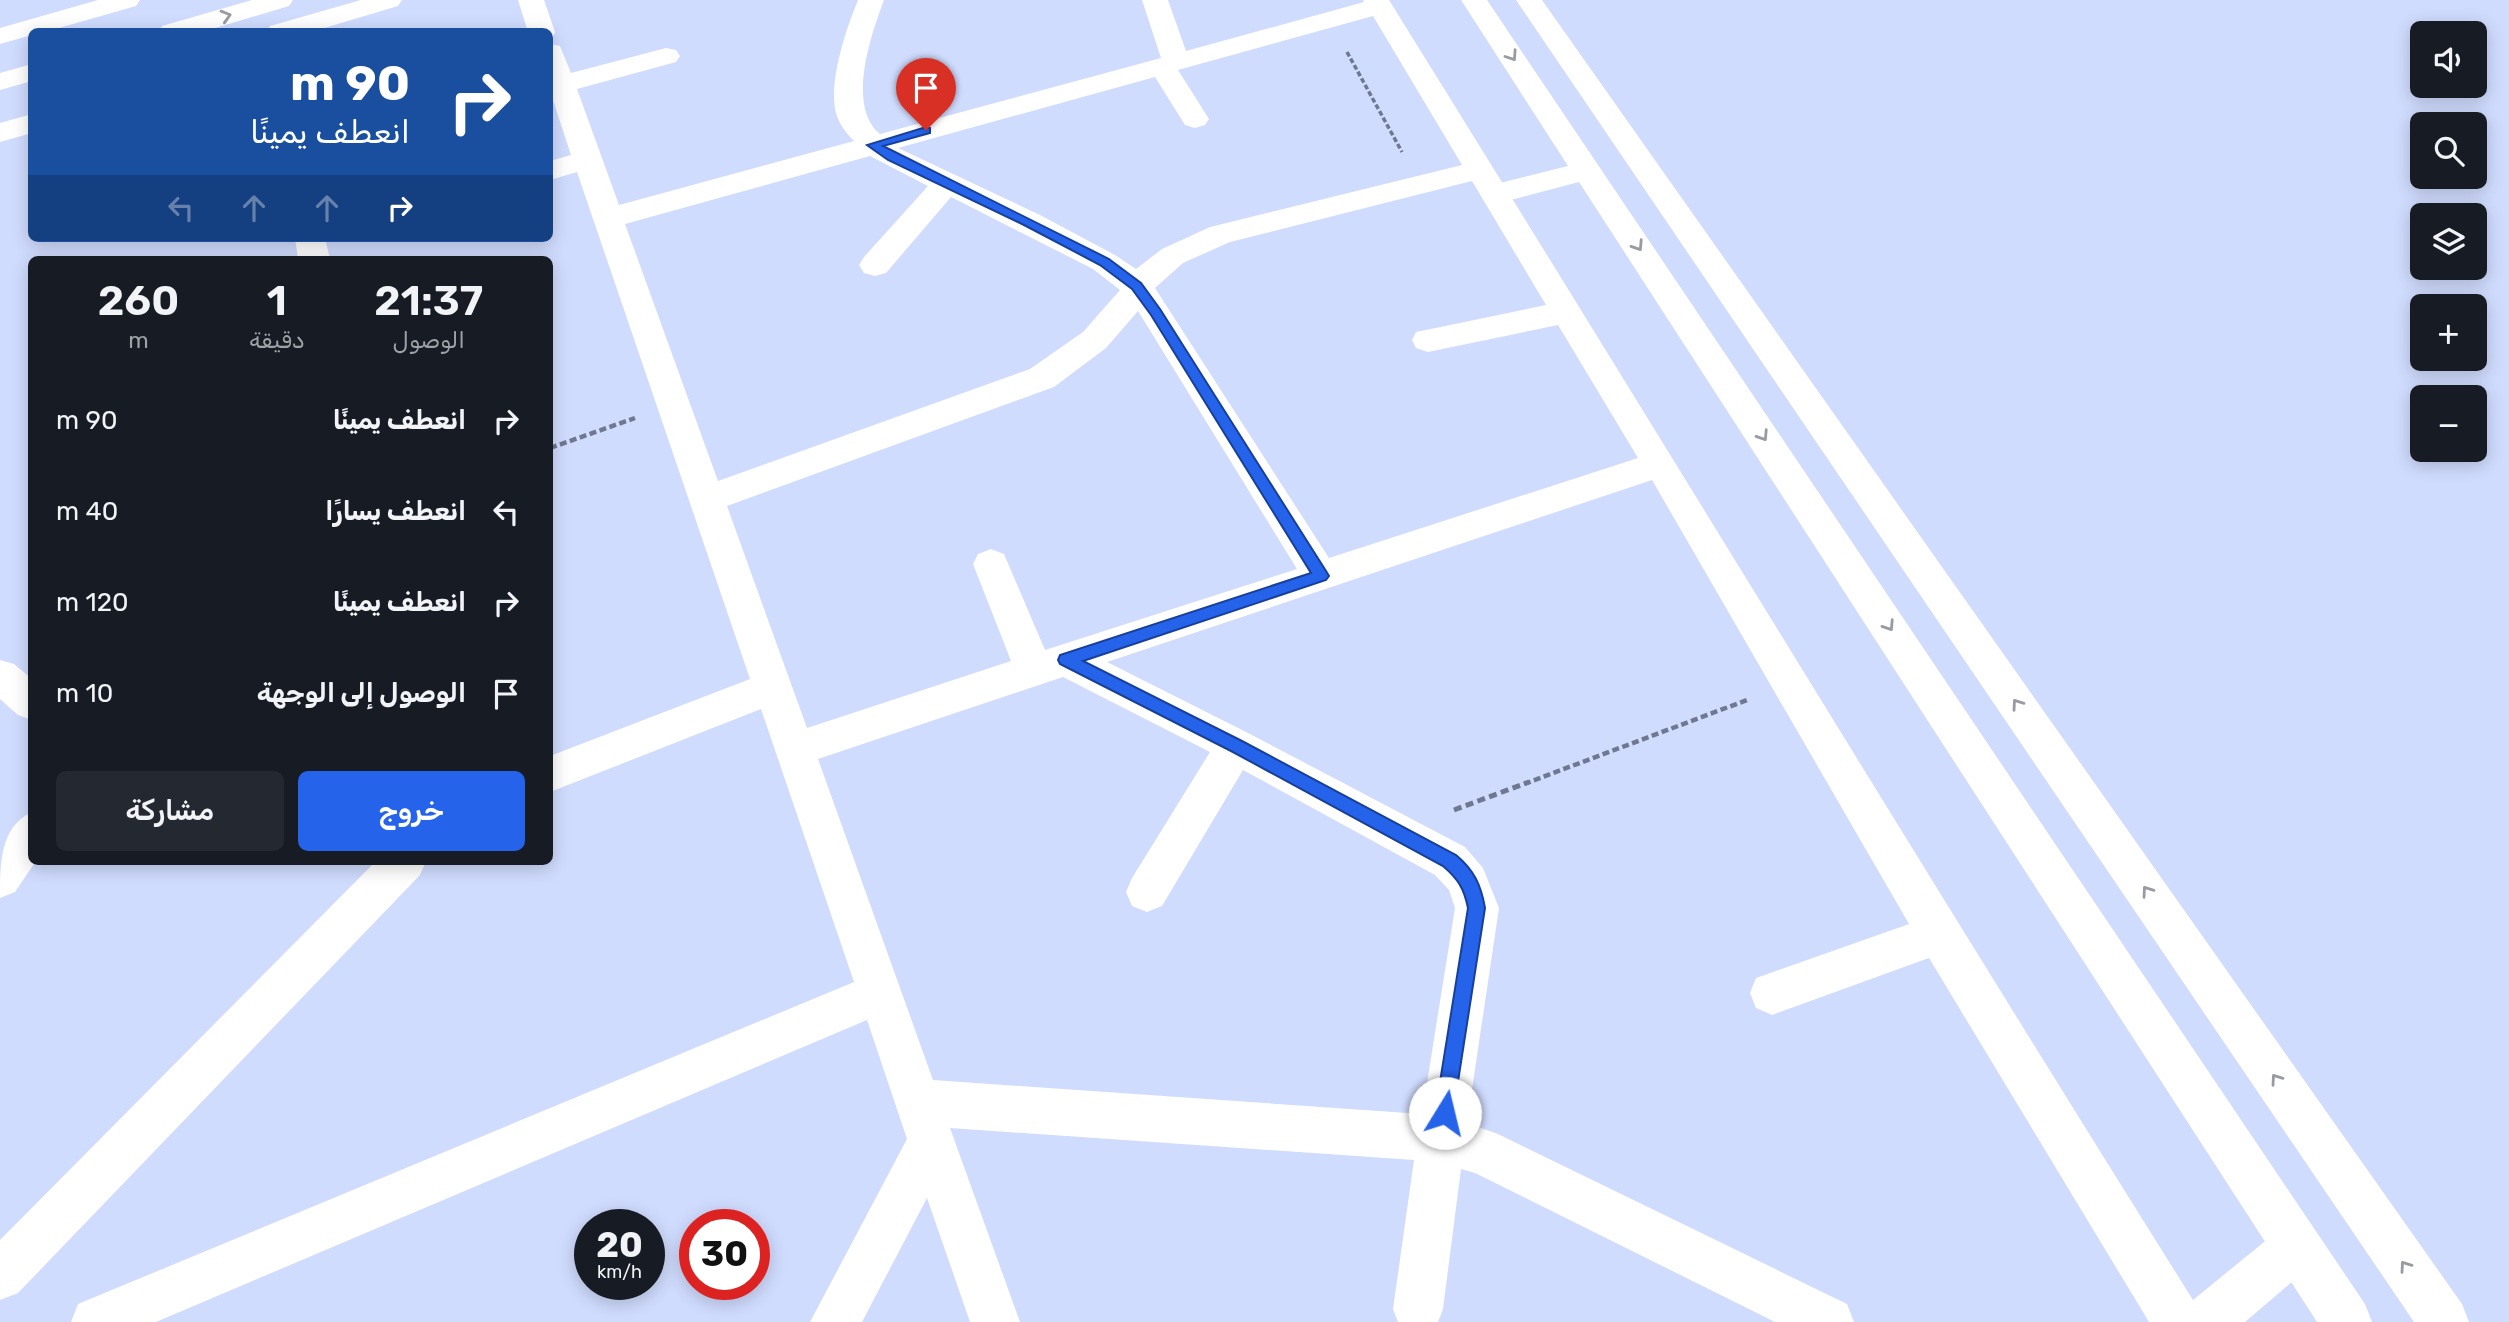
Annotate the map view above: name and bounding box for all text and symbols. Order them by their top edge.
one-way arrow [220,9,232,24]
map controls [2410,21,2487,462]
button: sound [2410,21,2487,98]
one-way arrow [1504,49,1517,62]
text: 90 m [290,54,410,112]
icon: right [434,56,525,147]
pin [896,58,956,130]
icon: arrive [907,69,945,107]
button: search [2410,112,2487,189]
text: انعطف يمينًا [250,113,410,151]
icon: left [162,189,200,227]
icon: ahead [235,189,273,227]
icon: ahead [308,189,346,227]
icon: right [381,189,419,227]
button: layers [2410,203,2487,280]
one-way arrow [1630,238,1643,251]
text: 260 [98,276,179,326]
text: 1 [267,276,287,326]
text: 21:37 [374,276,483,326]
button: + [2410,294,2487,371]
text: m [128,326,149,354]
text: دقيقة [249,326,305,354]
text: الوصول [393,326,465,354]
button: − [2410,385,2487,462]
icon: right [487,402,525,440]
text: 90 m [56,405,117,436]
text: انعطف يمينًا [333,405,466,436]
one-way arrow [1755,428,1768,441]
icon: left [487,493,525,531]
text: 40 m [56,496,118,527]
text: انعطف يسارًا [325,496,466,527]
icon: right [487,584,525,622]
text: 120 m [56,587,128,618]
text: انعطف يمينًا [333,587,466,618]
one-way arrow [1880,618,1893,631]
icon: arrive [487,675,525,713]
text: 10 m [56,678,113,709]
text: الوصول إلى الوجهة [257,678,466,709]
one-way arrow [2013,699,2025,712]
button: مشاركة [56,771,284,851]
button: خروج [298,771,525,851]
one-way arrow [2143,886,2155,899]
one-way arrow [2271,1073,2284,1086]
position arrow [1408,1076,1482,1150]
speed limit sign: 30 [679,1209,770,1300]
text: 20 [596,1224,643,1266]
text: km/h [597,1261,642,1283]
one-way arrow [2401,1261,2413,1274]

